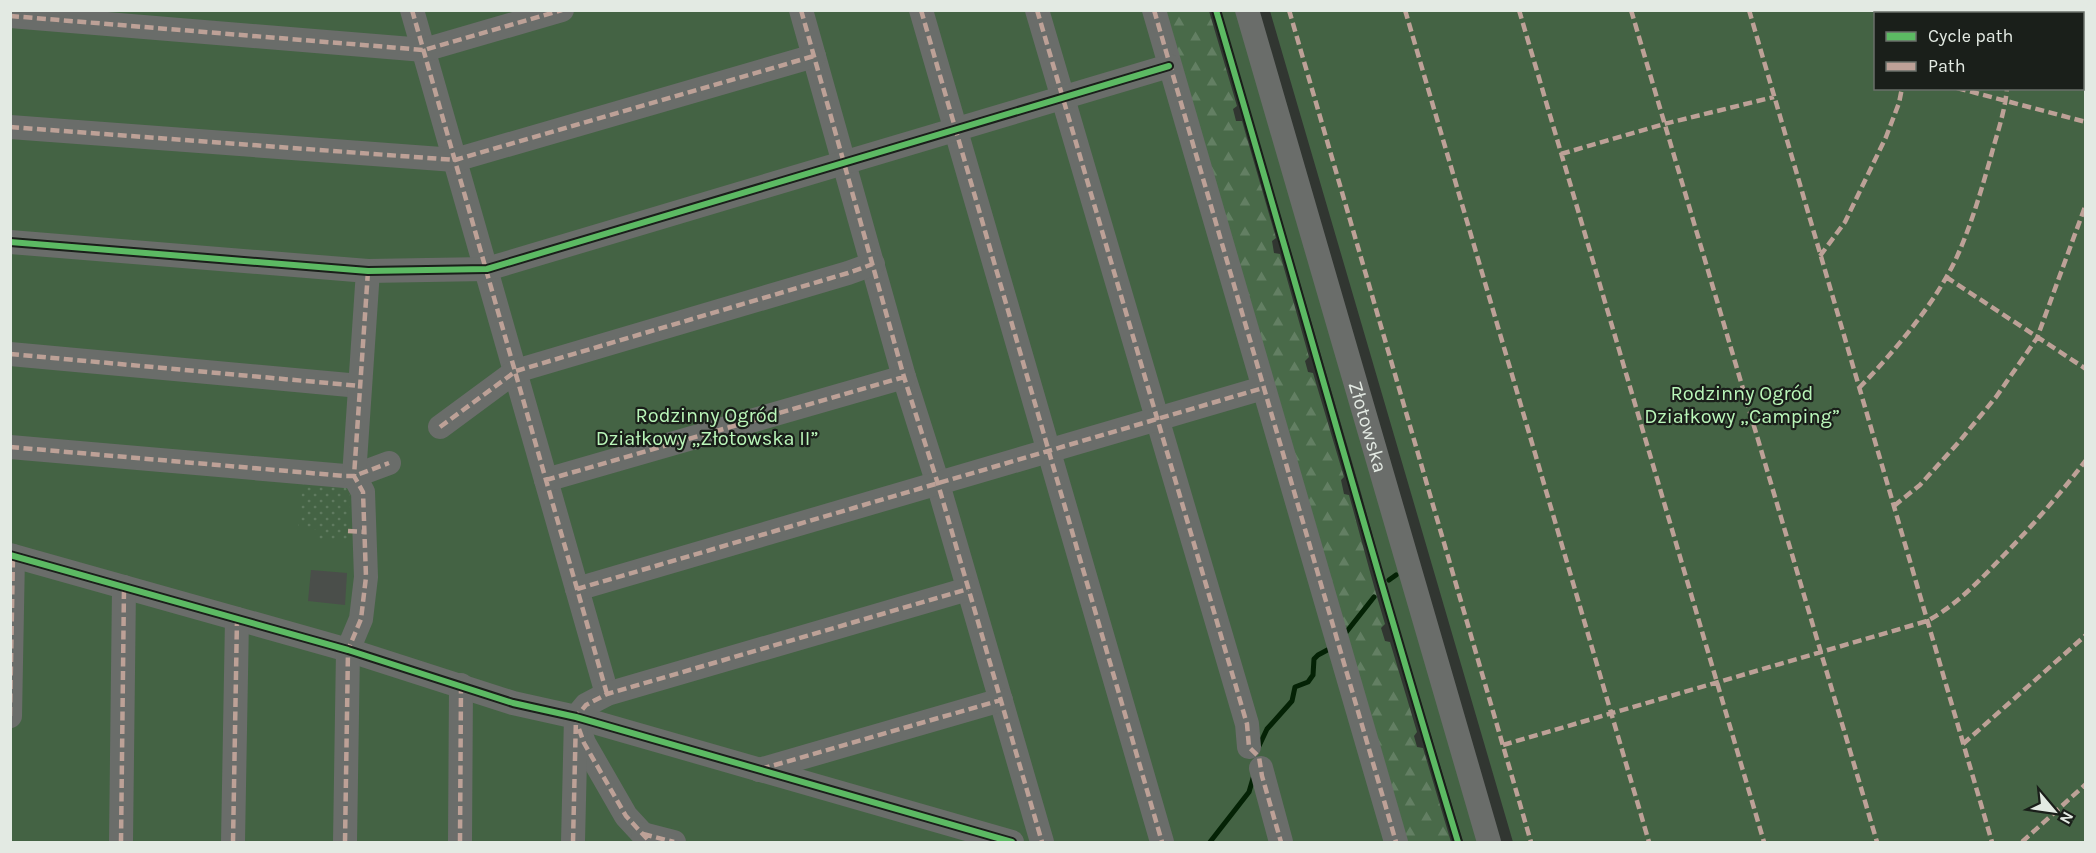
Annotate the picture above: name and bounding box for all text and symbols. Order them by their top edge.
legend [1874,12,2084,90]
text: Cycle path [1928,25,2013,47]
text: Path [1928,55,1966,77]
street label: Złotowska [1344,378,1392,475]
park label: Rodzinny Ogród Działkowy „Camping” [1644,382,1840,428]
park label: Rodzinny Ogród Działkowy „Złotowska II” [596,404,818,450]
north arrow [2024,781,2084,841]
text: N [2056,808,2078,828]

